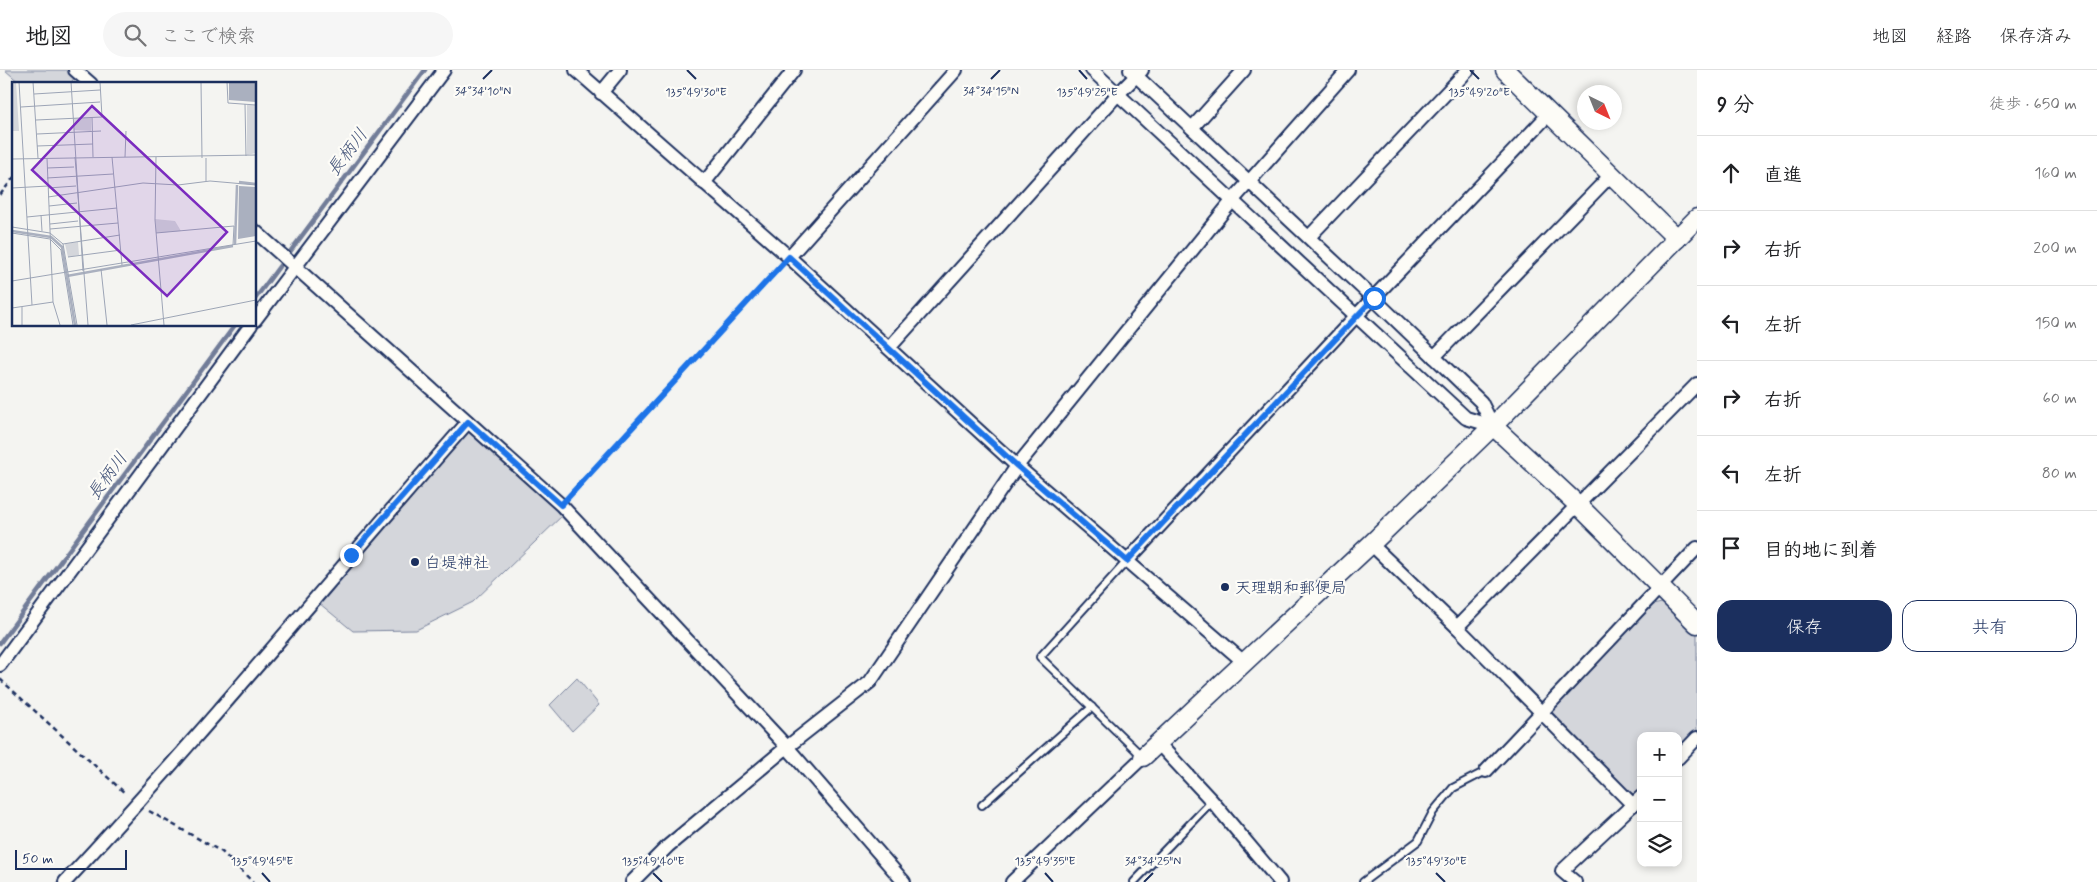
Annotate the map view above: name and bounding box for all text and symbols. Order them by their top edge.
search box [103,12,453,57]
icon: search [121,21,149,49]
text: 地図 [25,22,73,53]
text: ここで検索 [161,24,256,49]
text: 地図 [1872,25,1908,49]
text: 経路 [1936,25,1972,49]
text: 保存済み [2000,25,2072,49]
inset map [12,82,256,326]
text: 34°34'10"N [455,84,511,100]
text: 34°34'15"N [963,84,1019,100]
text: 135°49'30"E [665,85,727,101]
text: 135°49'25"E [1056,85,1118,101]
text: 135°49'20"E [1448,85,1510,101]
north arrow [1577,85,1622,130]
text: 9 分 [1717,91,1754,119]
text: 徒歩 · 650 m [1989,94,2077,115]
water label: 長柄川 [322,124,374,181]
icon: ahead [1717,159,1745,187]
text: 直進 [1764,163,1802,188]
text: 160 m [2034,163,2077,184]
icon: right [1717,234,1745,262]
text: 右折 [1764,238,1802,263]
text: 200 m [2033,238,2077,259]
route start [1363,287,1386,310]
icon: left [1717,309,1745,337]
text: 左折 [1764,313,1802,338]
text: 150 m [2035,313,2077,334]
icon: right [1717,384,1745,412]
text: 右折 [1764,388,1802,413]
text: 60 m [2043,388,2077,409]
water label: 長柄川 [82,448,133,505]
icon: left [1717,459,1745,487]
text: 左折 [1764,463,1802,488]
text: 80 m [2042,463,2077,484]
icon: arrive [1717,534,1745,562]
text: 目的地に到着 [1764,538,1878,563]
route end [340,544,363,567]
place label: 白堤神社 [425,553,489,574]
marker: 白堤神社 [409,556,421,568]
place label: 天理朝和郵便局 [1235,578,1347,599]
marker: 天理朝和郵便局 [1219,581,1231,593]
button: 保存 [1717,600,1892,652]
button: 共有 [1902,600,2077,652]
map controls [1637,732,1682,867]
button: + [1637,732,1682,777]
button: − [1637,777,1682,822]
button: layers [1637,822,1682,867]
scale bar [15,847,128,870]
text: 50 m [22,850,53,868]
text: 135°49'45"E [231,854,293,870]
text: 135°49'40"E [621,854,685,870]
text: 135°49'35"E [1014,854,1076,870]
text: 34°34'25"N [1125,854,1181,870]
text: 135°49'30"E [1405,854,1467,870]

